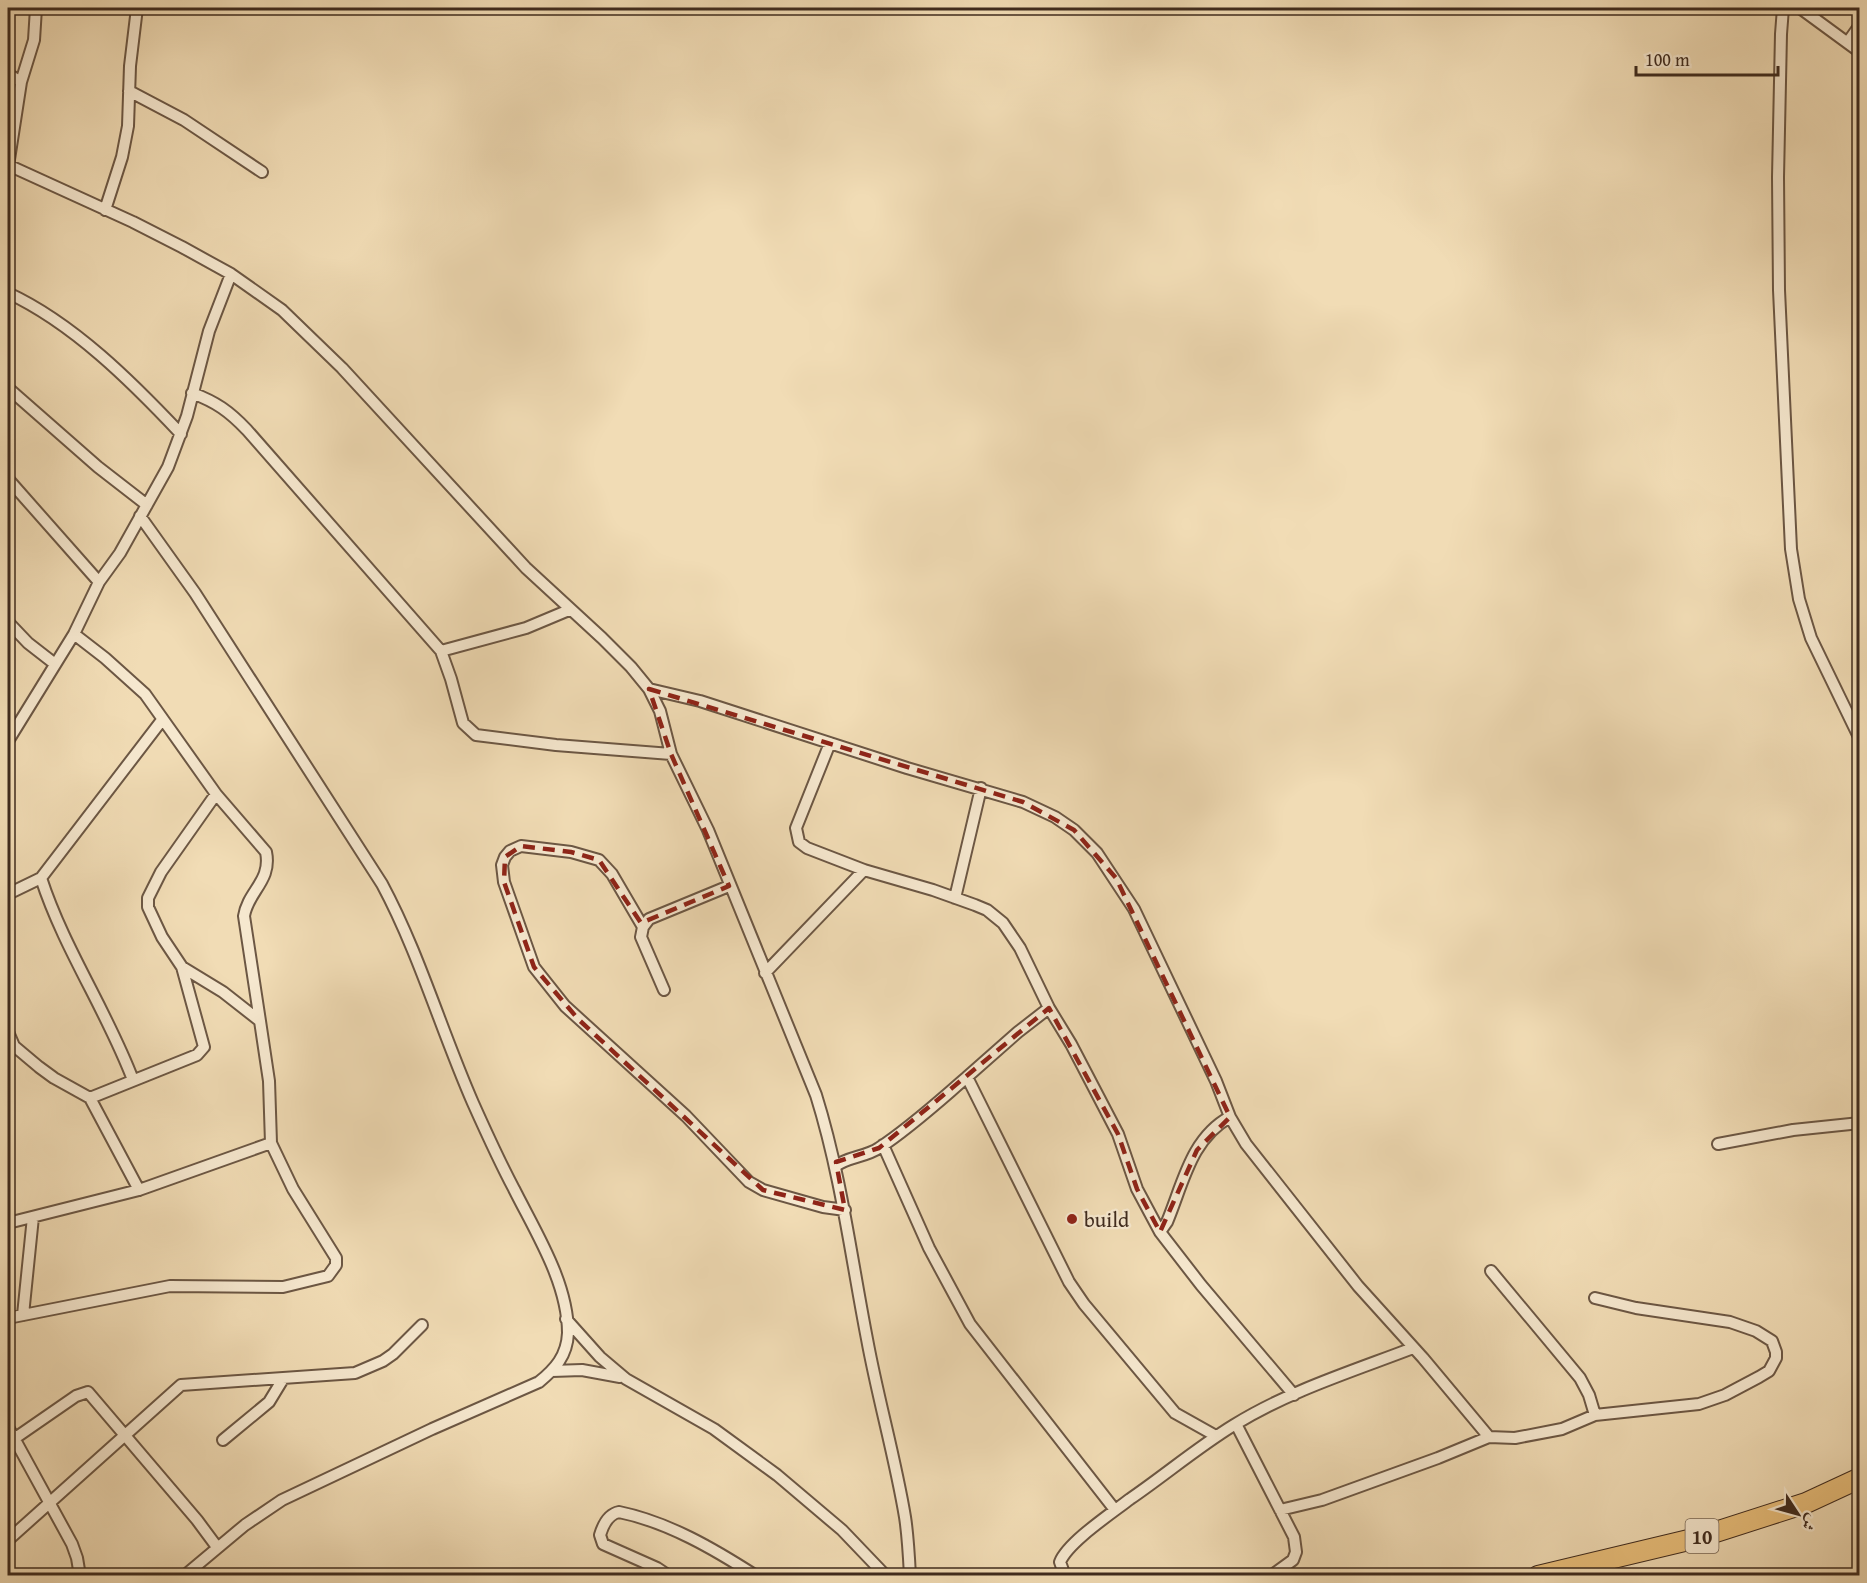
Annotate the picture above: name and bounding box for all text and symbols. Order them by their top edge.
scale bar [1636,39,1778,77]
text: 100 m [1645,46,1690,73]
place label: build [1084,1204,1130,1235]
marker: build [1065,1212,1079,1226]
north arrow [1768,1484,1828,1544]
text: ش [1796,1509,1825,1536]
road number: 10 [1686,1519,1718,1553]

